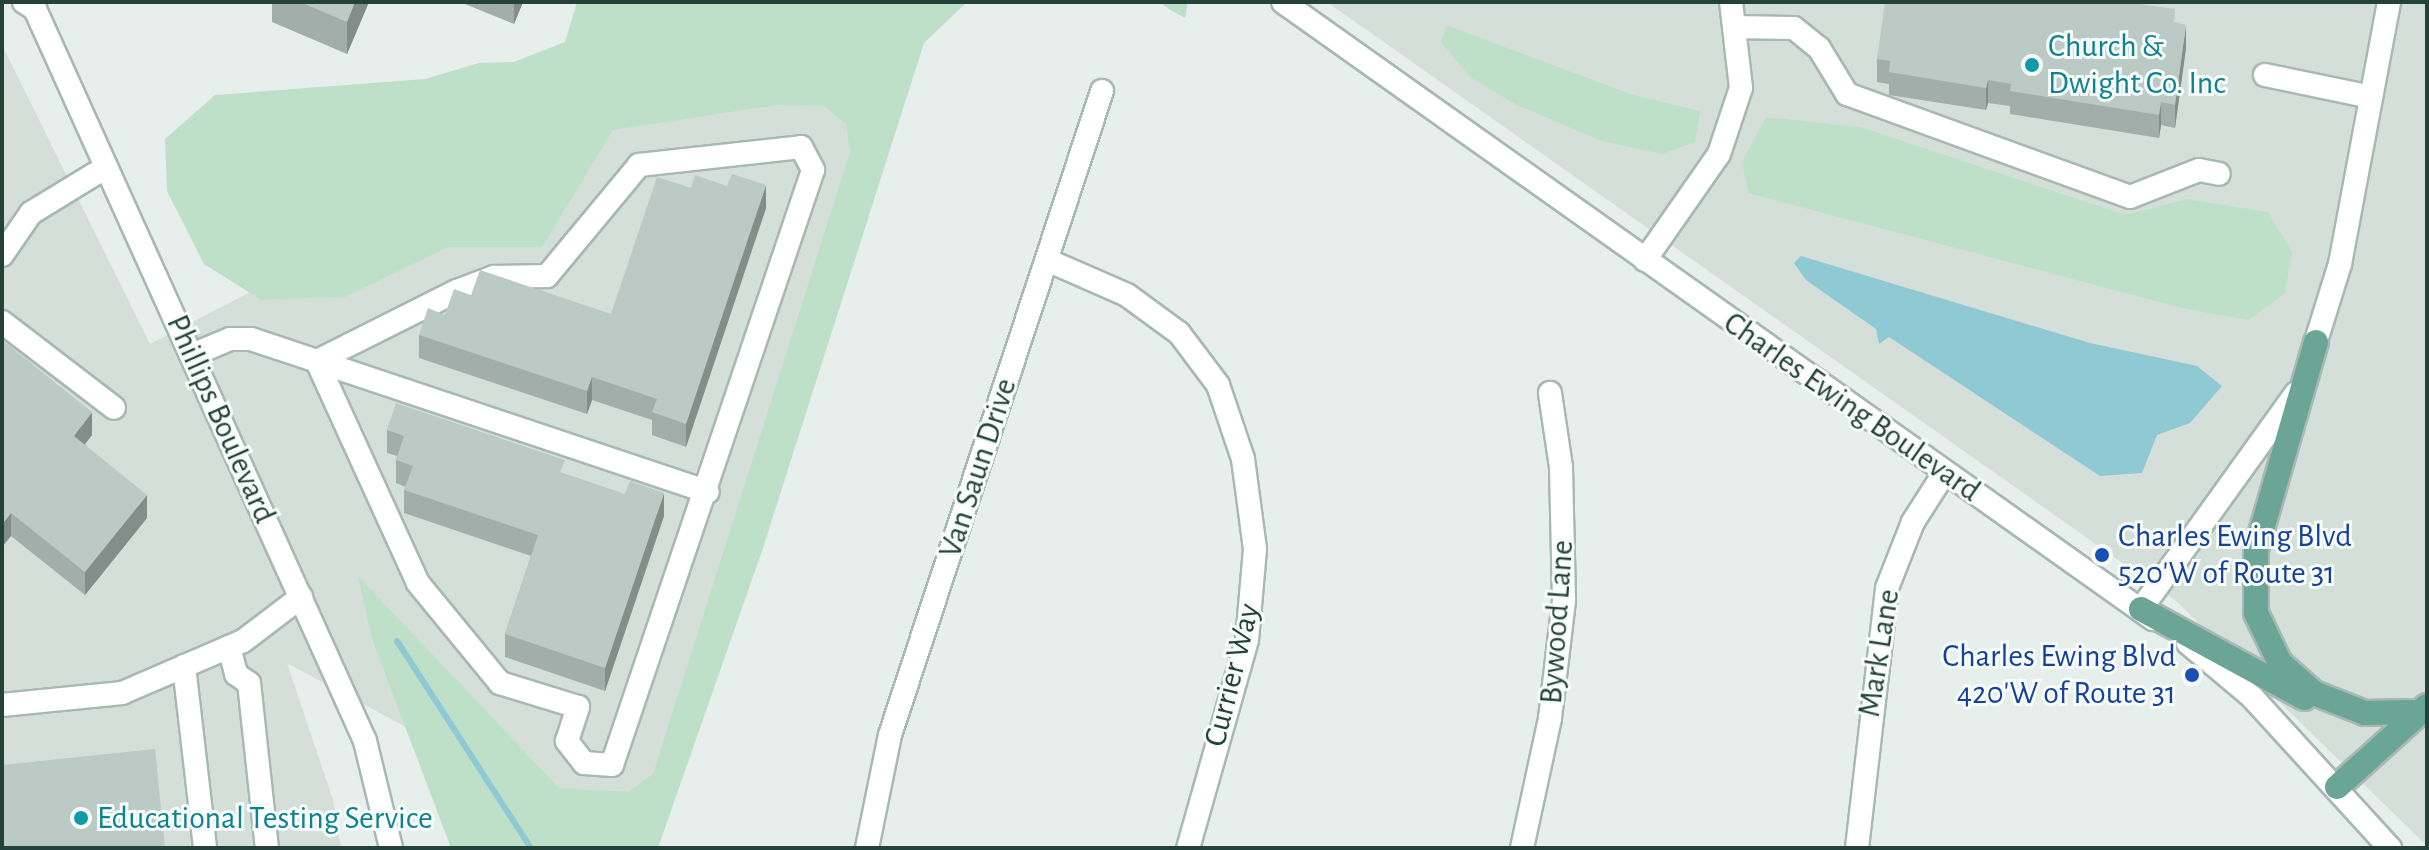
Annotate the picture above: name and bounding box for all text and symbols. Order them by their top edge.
place label: Church & Dwight Co. Inc [2048,28,2226,103]
marker: Church & Dwight Co. Inc [2023,56,2041,74]
street label: Charles Ewing Boulevard [1716,304,1988,510]
street label: Phillips Boulevard [158,309,284,529]
street label: Van Saun Drive [931,374,1025,562]
place label: Charles Ewing Blvd 520'W of Route 31 [2118,518,2352,593]
street label: Bywood Lane [1532,539,1582,705]
marker: Charles Ewing Blvd 520'W of Route 31 [2093,546,2111,564]
street label: Mark Lane [1850,586,1908,720]
street label: Currier Way [1196,600,1268,750]
place label: Charles Ewing Blvd 420'W of Route 31 [1942,638,2176,713]
marker: Charles Ewing Blvd 420'W of Route 31 [2183,666,2201,684]
place label: Educational Testing Service [97,799,433,837]
marker: Educational Testing Service [72,809,90,827]

